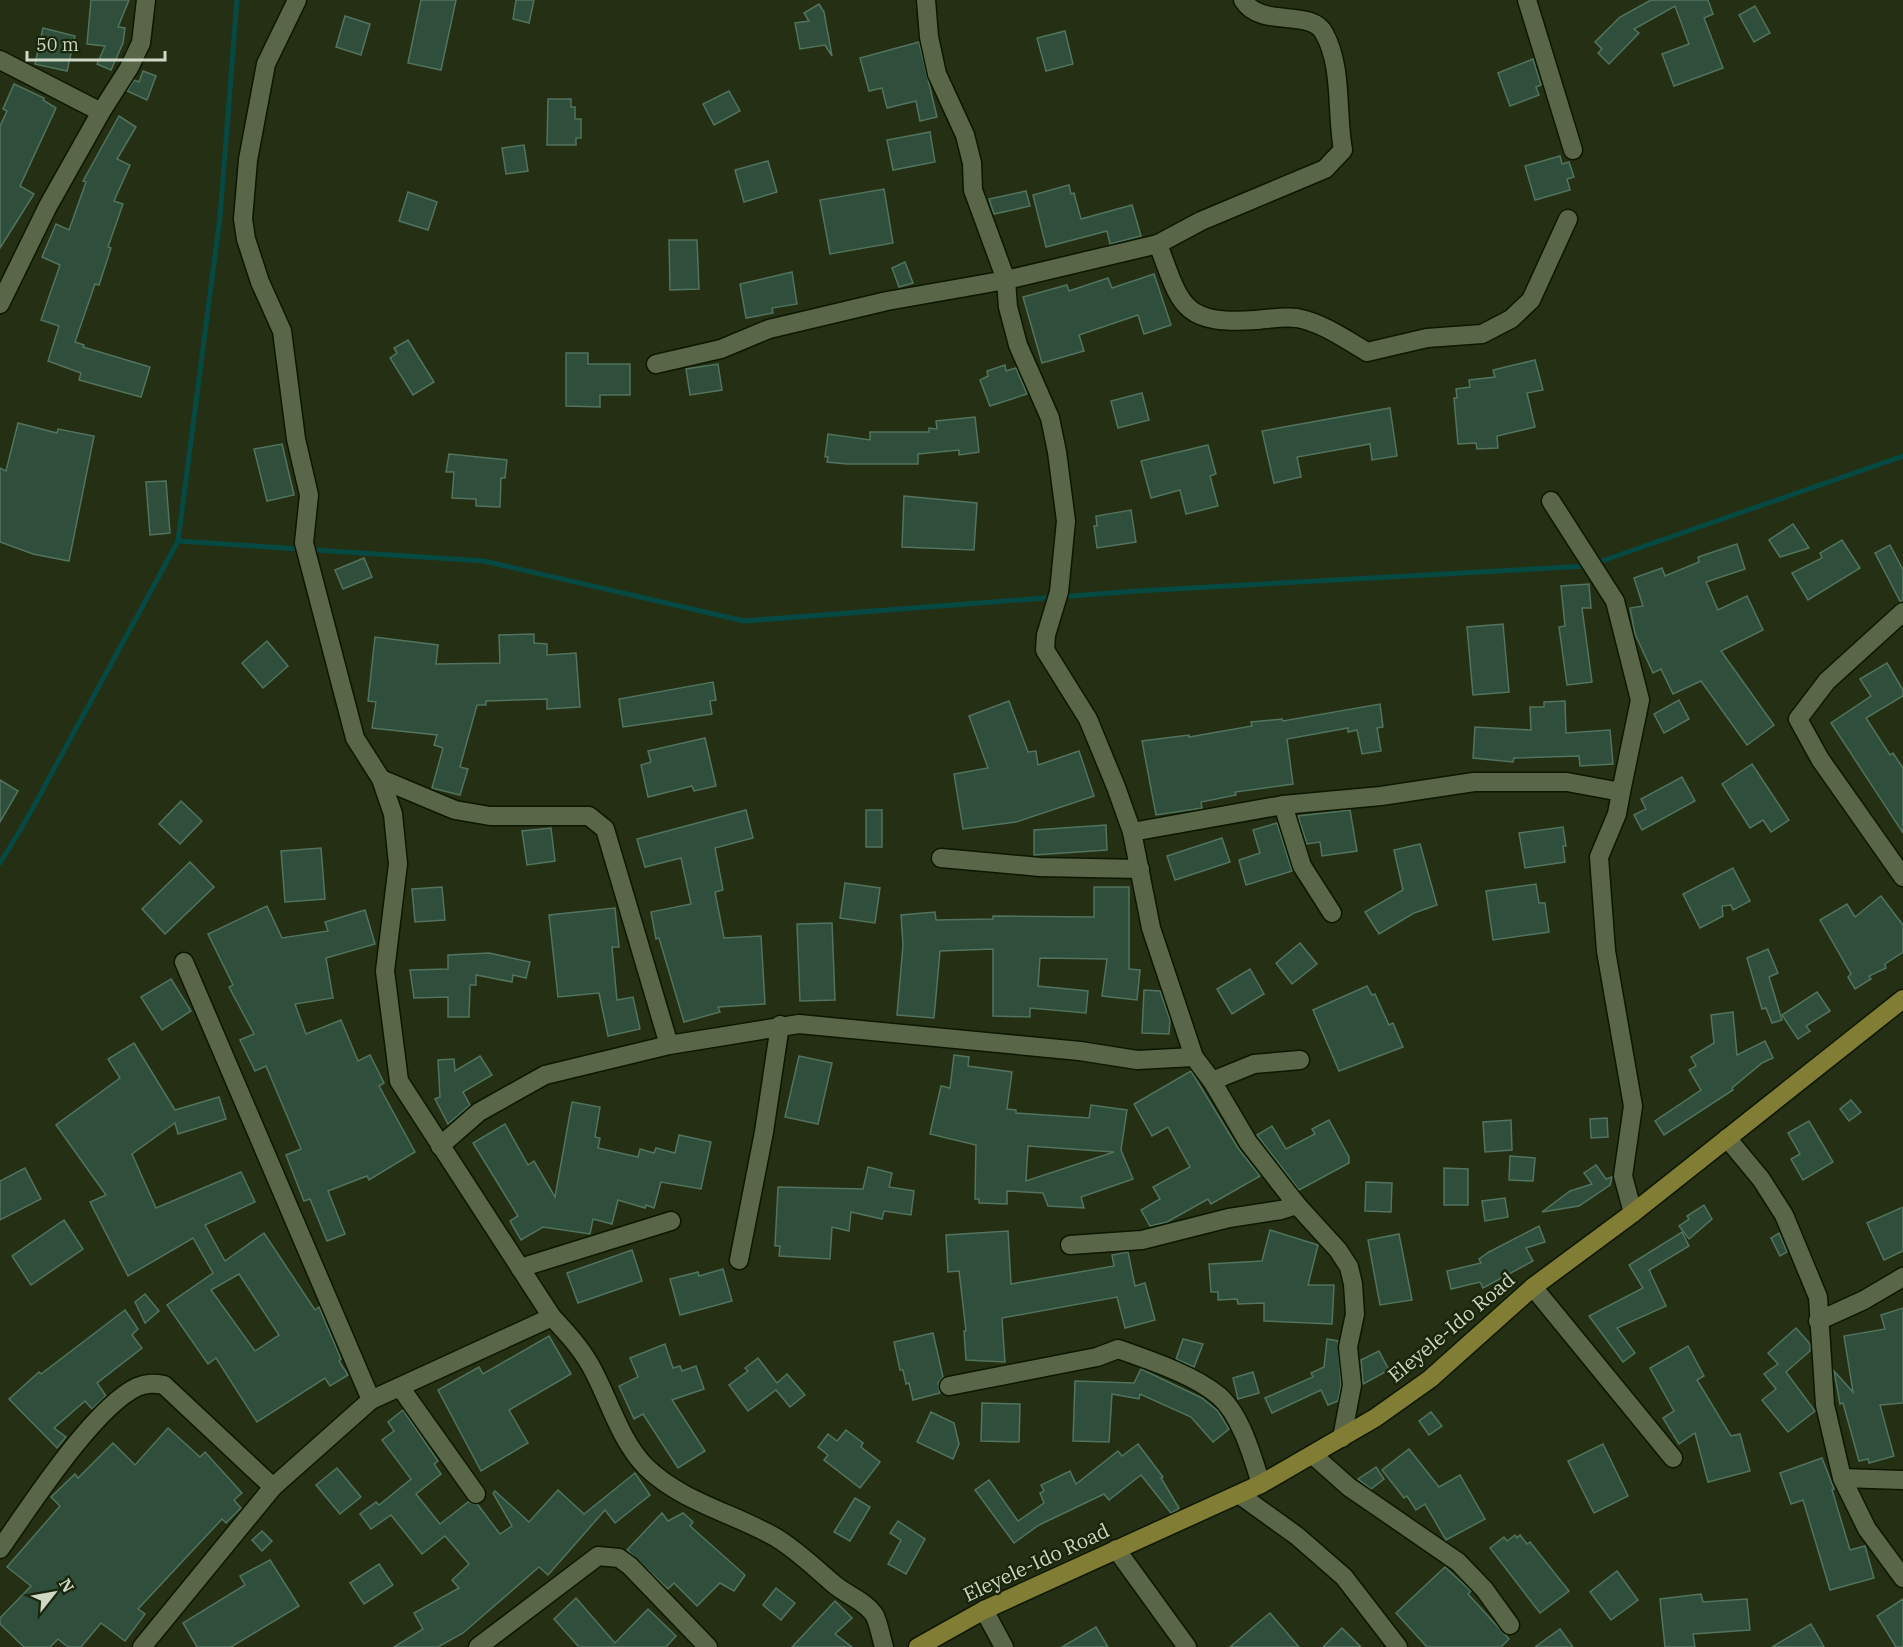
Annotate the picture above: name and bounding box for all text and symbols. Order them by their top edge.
scale bar [27,24,165,62]
text: 50 m [36,33,79,56]
street label: Eleyele-Ido Road [1382,1266,1520,1388]
street label: Eleyele-Ido Road [959,1516,1113,1608]
north arrow [24,1563,84,1623]
text: N [55,1575,79,1596]

